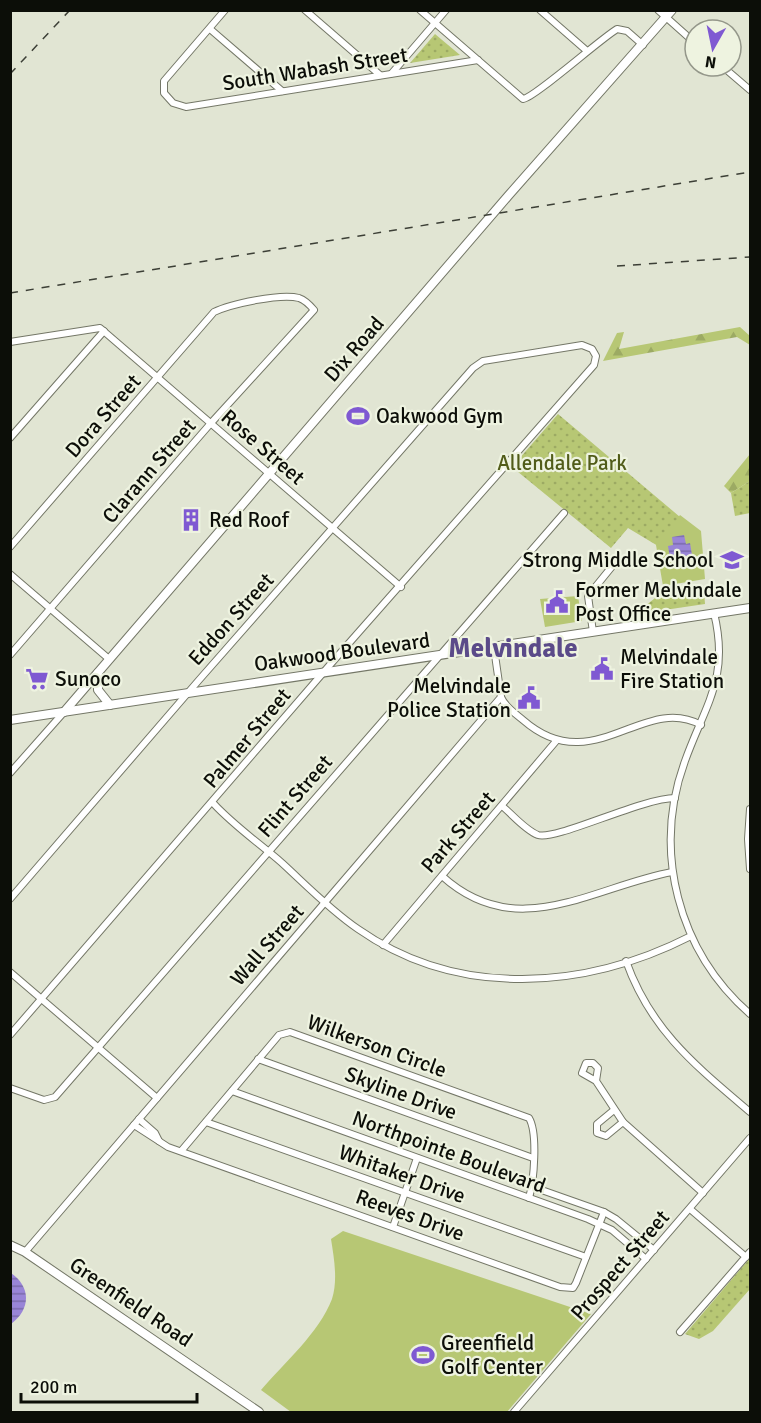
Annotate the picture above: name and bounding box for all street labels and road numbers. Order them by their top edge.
street label: South Wabash Street [221,42,409,96]
street label: Dix Road [318,311,390,387]
street label: Dora Street [60,369,146,463]
street label: Rose Street [216,404,310,490]
street label: Clarann Street [97,413,201,529]
street label: Eddon Street [183,567,279,671]
street label: Oakwood Boulevard [252,627,432,677]
street label: Palmer Street [198,683,296,793]
street label: Flint Street [252,749,338,843]
street label: Park Street [415,786,501,878]
street label: Wall Street [225,899,309,991]
street label: Wilkerson Circle [304,1009,450,1083]
street label: Skyline Drive [341,1061,461,1125]
street label: Northpointe Boulevard [349,1105,549,1199]
street label: Whitaker Drive [335,1139,469,1209]
street label: Reeves Drive [352,1183,468,1247]
street label: Prospect Street [565,1205,675,1325]
street label: Greenfield Road [65,1251,197,1353]

